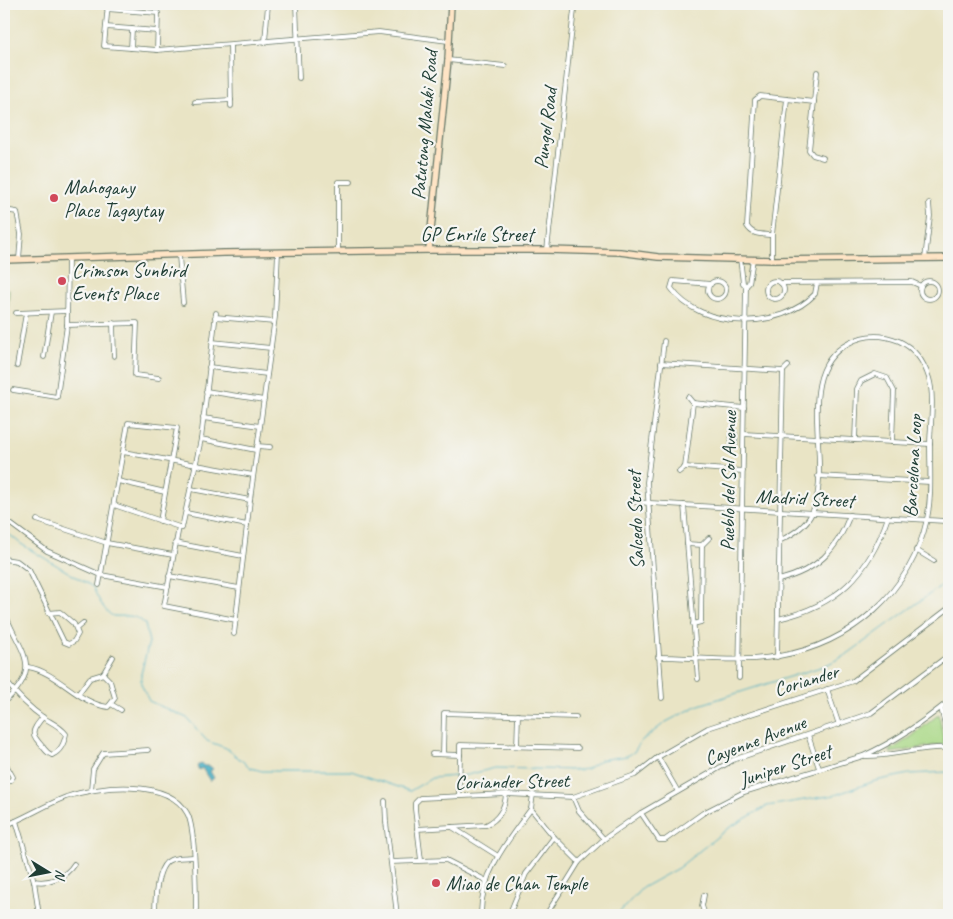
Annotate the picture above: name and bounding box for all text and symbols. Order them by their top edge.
street label: Patutong Malaki Road [406,46,444,201]
street label: Pungol Road [528,83,563,170]
place label: Mahogany Place Tagaytay [64,175,165,223]
marker: Mahogany Place Tagaytay [48,192,60,204]
street label: GP Enrile Street [421,222,537,247]
place label: Crimson Sunbird Events Place [72,258,189,306]
marker: Crimson Sunbird Events Place [56,275,68,287]
street label: Pueblo del Sol Avenue [715,409,742,551]
street label: Barcelona Loop [897,412,928,518]
street label: Salcedo Street [621,467,650,570]
street label: Madrid Street [755,483,858,514]
street label: Coriander [771,658,843,702]
street label: Cayenne Avenue [701,709,811,771]
street label: Juniper Street [735,738,838,792]
street label: Coriander Street [455,768,572,795]
north arrow [22,846,72,896]
text: N [51,868,69,882]
place label: Miao de Chan Temple [446,871,589,896]
marker: Miao de Chan Temple [430,877,442,889]

